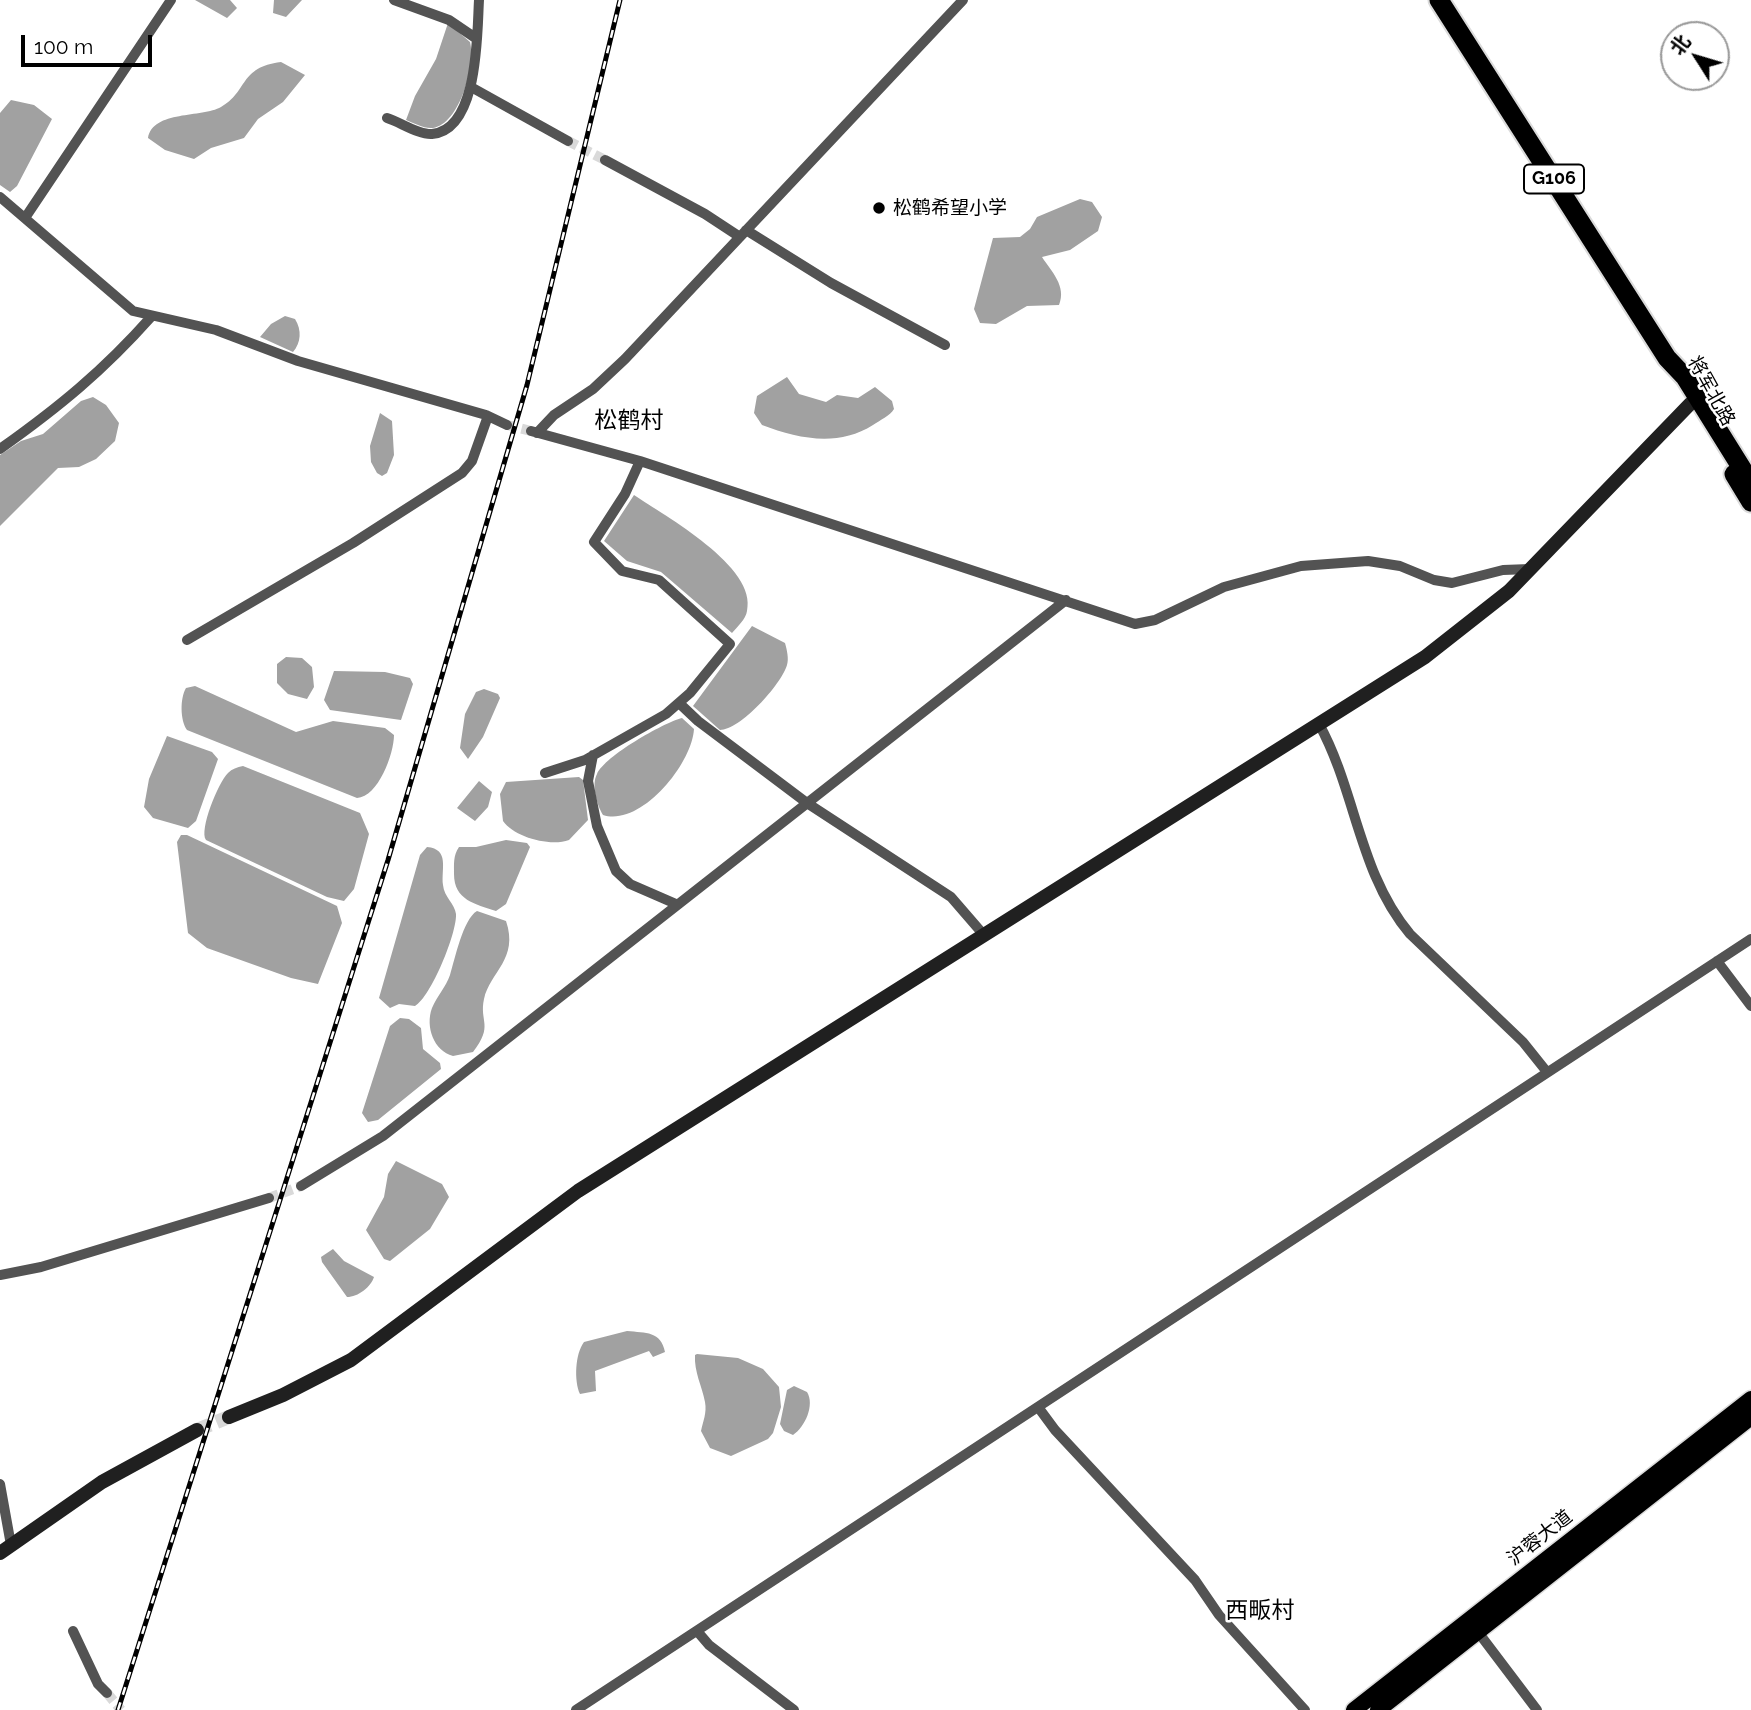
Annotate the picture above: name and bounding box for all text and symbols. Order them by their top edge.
scale bar [24,21,156,65]
north arrow [1660,21,1730,91]
text: 北 [1665,30,1694,59]
text: 100 m [34,34,93,59]
road number: G106 [1524,164,1584,194]
place label: 松鹤希望小学 [893,197,1007,219]
marker: 松鹤希望小学 [871,200,887,216]
street label: 将军北路 [1683,352,1739,430]
district label: 松鹤村 [595,407,663,435]
street label: 沪蓉大道 [1503,1506,1577,1570]
district label: 西畈村 [1226,1597,1294,1625]

